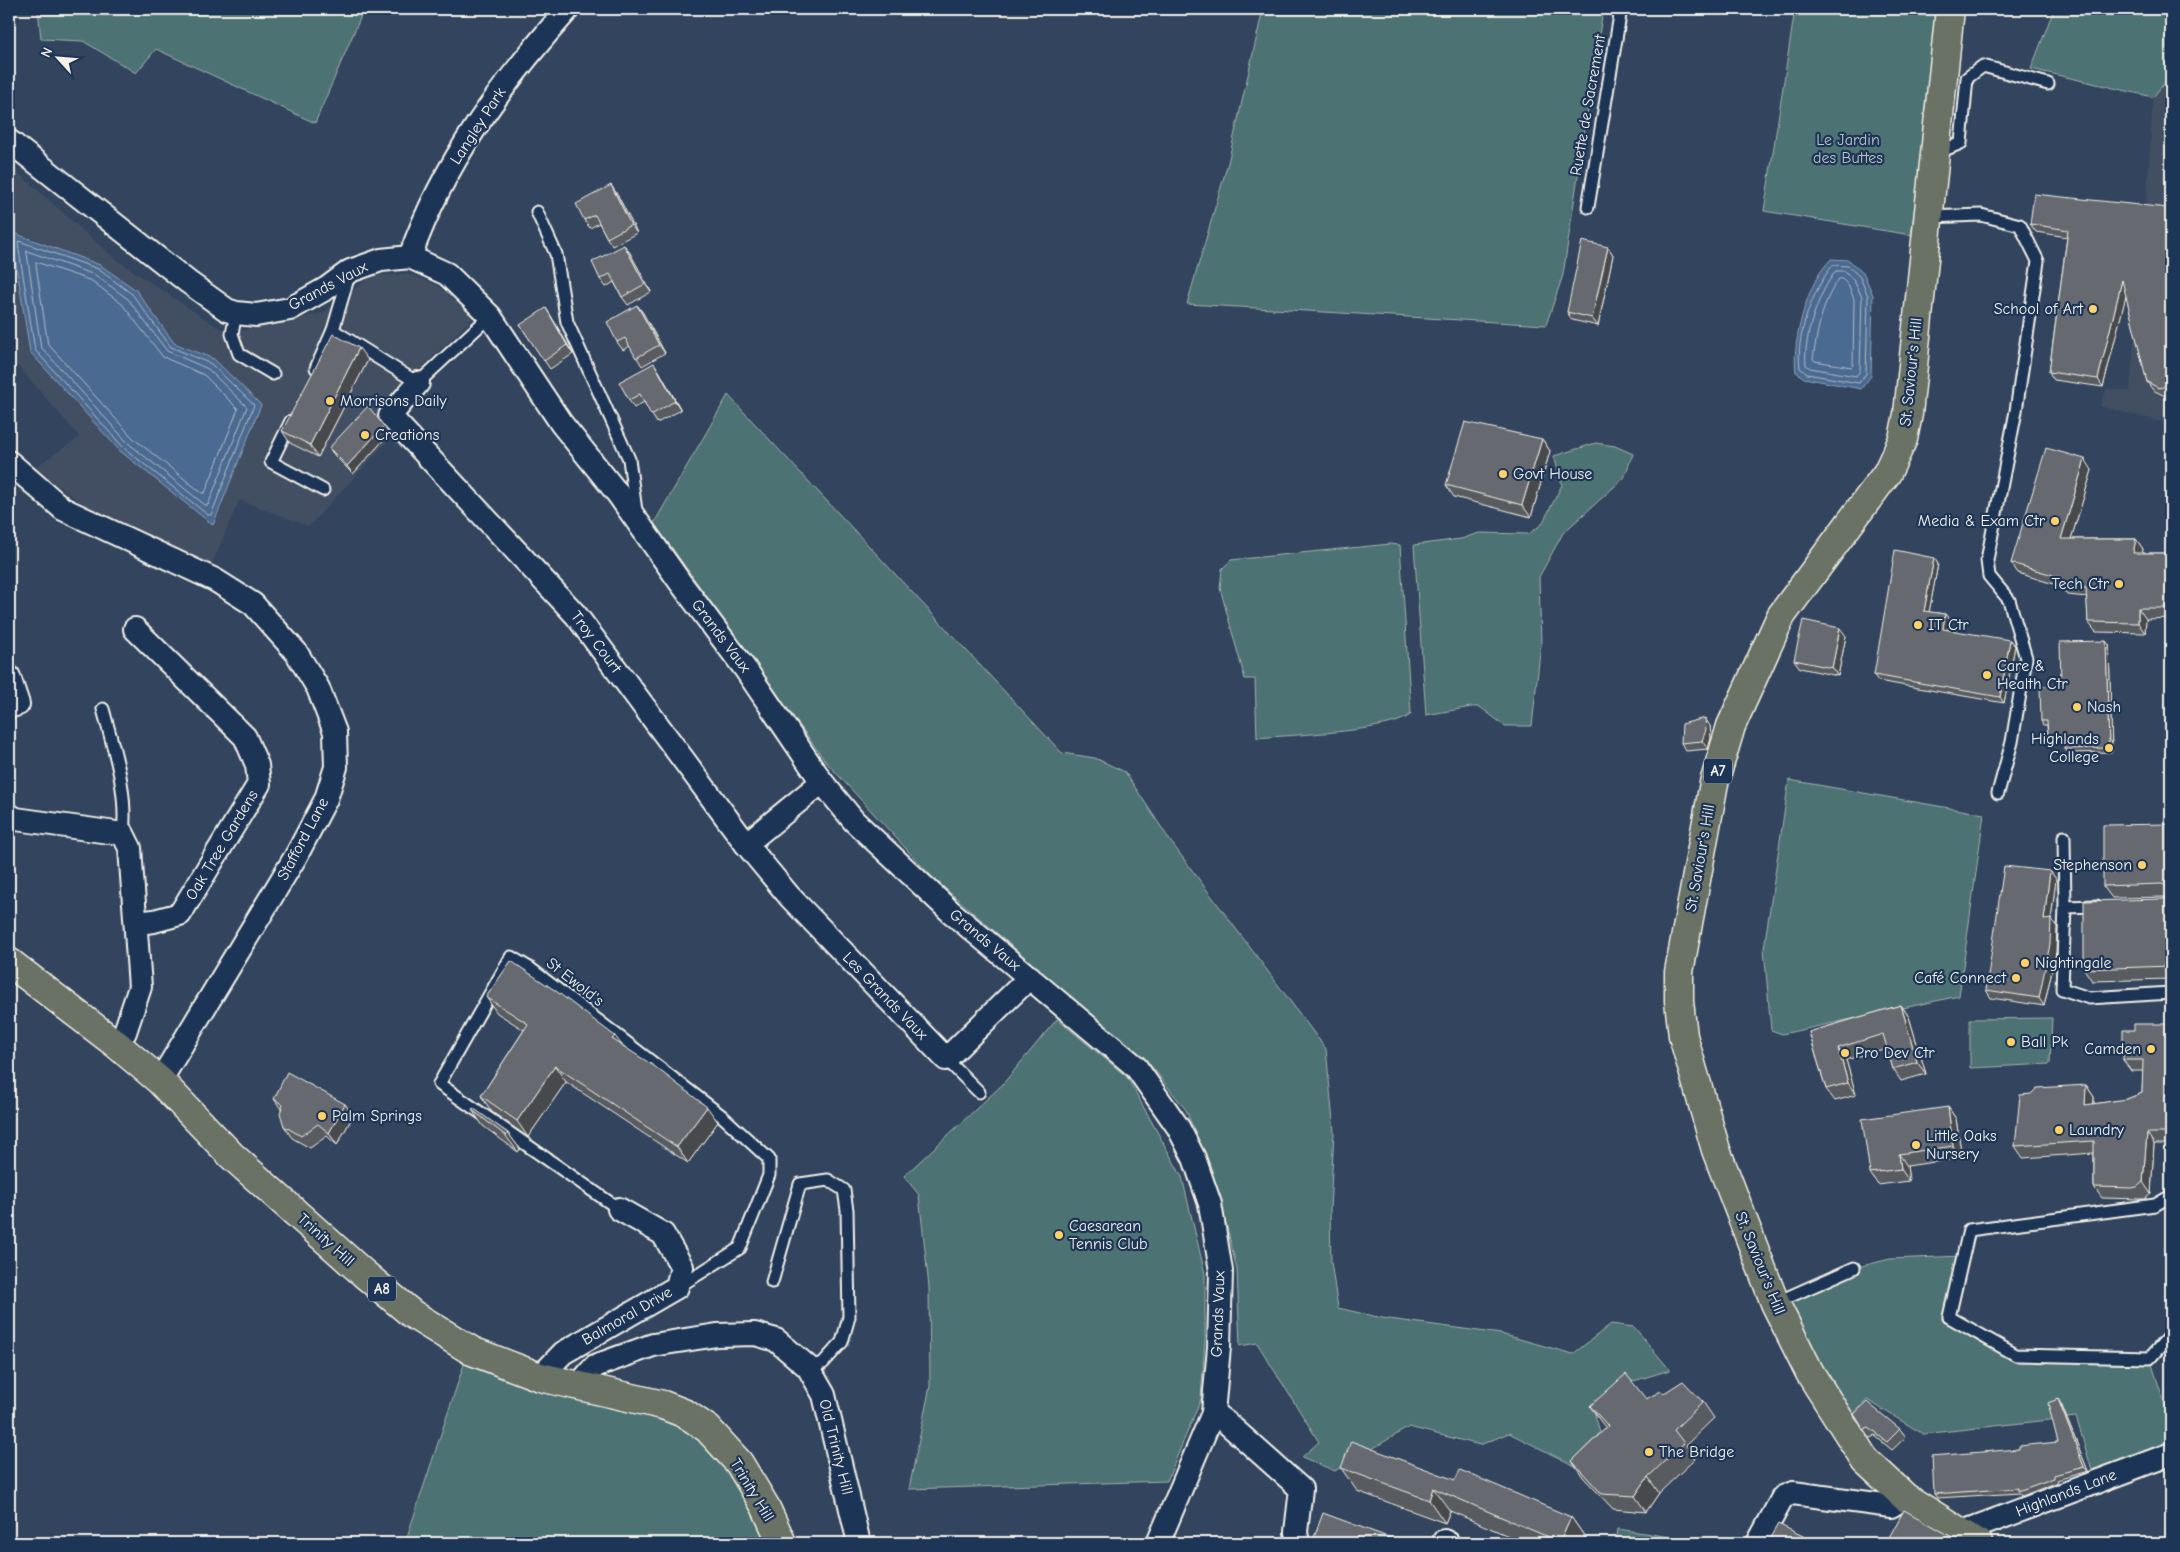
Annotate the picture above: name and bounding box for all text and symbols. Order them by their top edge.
north arrow [32,32,82,82]
street label: Ruette de Sacrement [1567,33,1609,177]
text: N [37,45,56,60]
street label: Langley Park [446,84,510,168]
park label: Le Jardin des Buttes [1813,131,1883,167]
street label: Grands Vaux [285,257,371,314]
place label: School of Art [1994,300,2083,318]
marker: School of Art [2087,303,2099,315]
street label: St. Saviour's Hill [1896,317,1926,427]
place label: Morrisons Daily [340,392,448,410]
marker: Morrisons Daily [324,395,336,407]
place label: Creations [375,426,440,444]
marker: Creations [359,429,371,441]
place label: Govt House [1513,465,1592,483]
marker: Govt House [1497,468,1509,480]
place label: Media & Exam Ctr [1918,512,2046,530]
marker: Media & Exam Ctr [2049,515,2061,527]
place label: Tech Ctr [2052,575,2110,593]
marker: Tech Ctr [2113,578,2125,590]
street label: Grands Vaux [688,596,755,676]
street label: Troy Court [567,608,625,677]
place label: IT Ctr [1928,616,1969,634]
marker: IT Ctr [1912,619,1924,631]
place label: Care & Health Ctr [1997,657,2068,693]
marker: Care & Health Ctr [1981,669,1993,681]
place label: Nash [2087,698,2121,716]
marker: Nash [2071,701,2083,713]
place label: Highlands College [2031,730,2099,766]
marker: Highlands College [2103,742,2115,754]
road number: A7 [1704,758,1732,784]
street label: Oak Tree Gardens [182,787,262,903]
street label: Stafford Lane [274,795,332,883]
street label: St. Saviour's Hill [1682,803,1718,913]
place label: Stephenson [2053,856,2132,874]
marker: Stephenson [2136,859,2148,871]
street label: Grands Vaux [946,905,1024,975]
street label: Les Grands Vaux [839,949,932,1044]
street label: St Ewold's [543,954,608,1010]
place label: Nightingale [2035,954,2112,972]
marker: Nightingale [2019,957,2031,969]
place label: Café Connect [1914,969,2006,987]
marker: Café Connect [2010,972,2022,984]
place label: Ball Pk [2021,1033,2068,1051]
marker: Ball Pk [2005,1036,2017,1048]
place label: Camden [2084,1040,2141,1058]
marker: Camden [2145,1043,2157,1055]
place label: Pro Dev Ctr [1855,1044,1935,1062]
marker: Pro Dev Ctr [1839,1047,1851,1059]
place label: Palm Springs [332,1107,422,1125]
marker: Palm Springs [316,1110,328,1122]
place label: Laundry [2069,1121,2125,1139]
marker: Laundry [2053,1124,2065,1136]
place label: Little Oaks Nursery [1926,1127,1997,1163]
marker: Little Oaks Nursery [1910,1139,1922,1151]
street label: St. Saviour's Hill [1731,1209,1789,1317]
street label: Trinity Hill [294,1210,358,1270]
place label: Caesarean Tennis Club [1069,1217,1147,1253]
marker: Caesarean Tennis Club [1053,1229,1065,1241]
street label: Grands Vaux [1207,1270,1229,1358]
road number: A8 [368,1276,396,1302]
street label: Balmoral Drive [579,1283,675,1349]
street label: Old Trinity Hill [815,1397,857,1497]
place label: The Bridge [1659,1443,1734,1461]
marker: The Bridge [1643,1446,1655,1458]
street label: Trinity Hill [726,1455,778,1525]
street label: Highlands Lane [2013,1466,2119,1520]

